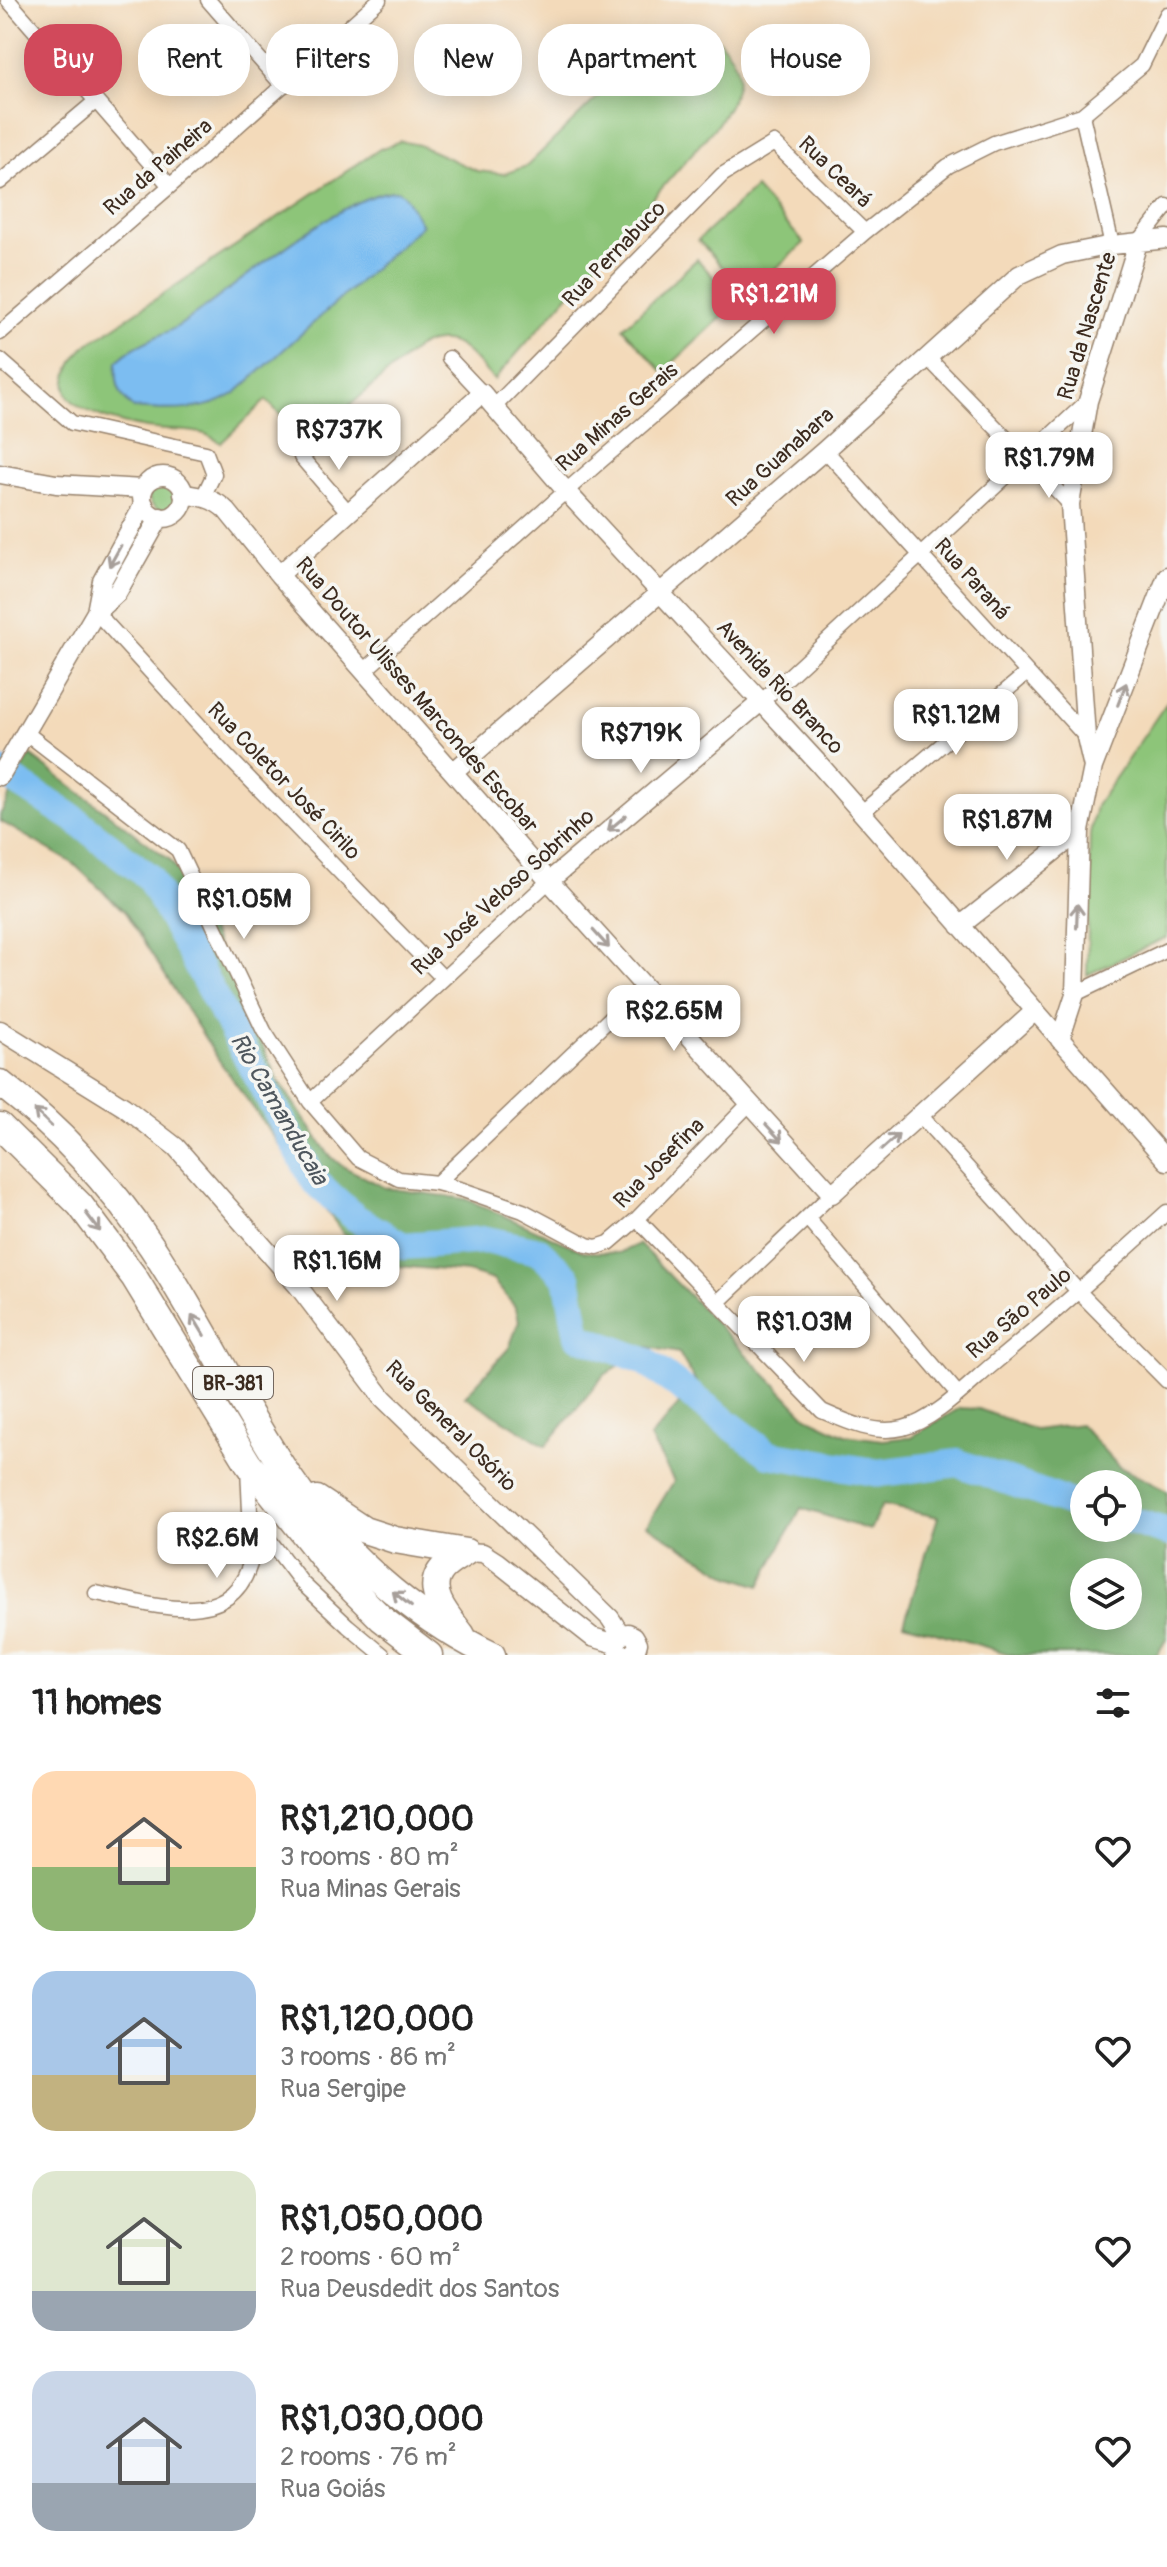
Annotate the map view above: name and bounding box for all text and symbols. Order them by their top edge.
chip: Buy [24,24,122,96]
chip: Rent [138,24,250,96]
chip: Filters [266,24,398,96]
chip: New [414,24,522,96]
chip: Apartment [538,24,725,96]
chip: House [741,24,870,96]
street label: Rua da Paineira [98,112,218,222]
street label: Rua Ceará [792,130,878,214]
street label: Rua Pernabuco [556,195,672,313]
street label: Rua da Nascente [1051,249,1123,403]
pin: R$1.21M [700,268,848,336]
text: R$1.21M [730,278,818,310]
street label: Rua Minas Gerais [550,356,684,478]
street label: Rua Guanabara [720,401,840,513]
pin: R$737K [274,404,404,472]
text: R$737K [296,414,382,446]
pin: R$1.79M [975,432,1123,500]
text: R$1.79M [1004,442,1094,474]
street label: Rua Paraná [928,532,1016,626]
one-way arrow [107,544,122,568]
street label: Rua Doutor Ulisses Marcondes Escobar [290,551,545,839]
street label: Avenida Rio Branco [710,614,850,760]
one-way arrow [1116,682,1130,707]
pin: R$1.12M [882,689,1030,757]
street label: Rua Coletor José Cirilo [201,696,367,866]
text: R$1.12M [912,699,1000,731]
pin: R$719K [576,707,706,775]
text: R$719K [600,717,682,749]
pin: R$1.87M [933,794,1081,862]
street label: Rua José Veloso Sobrinho [406,802,600,982]
text: R$1.87M [962,804,1052,836]
one-way arrow [607,814,627,832]
pin: R$1.05M [170,873,318,941]
text: R$1.05M [196,883,292,915]
one-way arrow [1070,904,1085,930]
one-way arrow [591,929,609,949]
pin: R$2.65M [600,985,748,1053]
text: R$2.65M [625,995,723,1027]
water label: Rio Camanducaia [224,1028,335,1192]
one-way arrow [33,1109,53,1128]
street label: Rua Josefina [608,1112,710,1214]
one-way arrow [765,1122,783,1142]
one-way arrow [879,1133,899,1151]
one-way arrow [85,1211,102,1233]
pin: R$1.16M [263,1235,411,1303]
text: R$1.16M [292,1245,382,1277]
street label: Rua São Paulo [961,1261,1077,1365]
pin: R$1.03M [730,1296,878,1364]
text: R$1.03M [756,1306,852,1338]
one-way arrow [190,1314,206,1337]
street label: Rua General Osório [379,1354,523,1498]
road number: BR-381 [193,1367,273,1399]
map controls [1070,1470,1142,1630]
button: locate [1070,1470,1142,1542]
pin: R$2.6M [152,1512,282,1580]
text: R$2.6M [175,1522,259,1554]
button: layers [1070,1558,1142,1630]
one-way arrow [392,1590,413,1608]
icon: filters [1091,1681,1135,1725]
text: 11 homes [32,1682,161,1725]
text: R$1,210,000 [280,1798,474,1841]
icon: home [96,1803,192,1899]
icon: heart [1091,1829,1135,1873]
text: 3 rooms · 80 m² [280,1841,459,1873]
text: Rua Minas Gerais [280,1873,461,1905]
text: R$1,120,000 [280,1998,474,2041]
icon: home [96,2003,192,2099]
icon: heart [1091,2029,1135,2073]
text: 3 rooms · 86 m² [280,2041,456,2073]
text: Rua Sergipe [280,2073,406,2105]
text: R$1,050,000 [280,2198,483,2241]
icon: home [96,2203,192,2299]
icon: heart [1091,2229,1135,2273]
text: 2 rooms · 60 m² [280,2241,461,2273]
text: Rua Deusdedit dos Santos [280,2273,559,2305]
text: R$1,030,000 [280,2398,484,2441]
icon: home [96,2403,192,2499]
icon: heart [1091,2429,1135,2473]
text: 2 rooms · 76 m² [280,2441,457,2473]
text: Rua Goiás [280,2473,385,2505]

